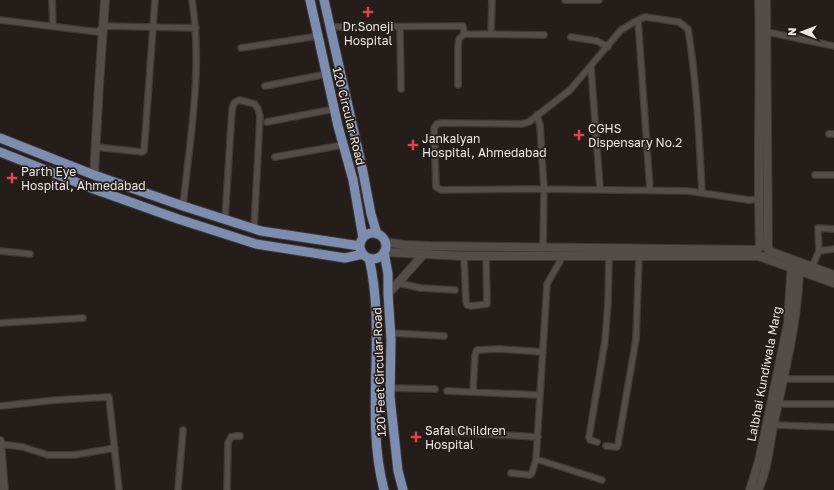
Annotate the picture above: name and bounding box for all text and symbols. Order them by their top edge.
marker: Dr.Soneji Hospital [362,6,374,18]
north arrow [782,12,822,52]
place label: Dr.Soneji Hospital [343,19,393,48]
text: N [785,28,798,36]
street label: 120 Circular Road [330,65,368,167]
place label: CGHS Dispensary No.2 [588,121,682,150]
marker: CGHS Dispensary No.2 [573,129,585,141]
place label: Jankalyan Hospital, Ahmedabad [422,131,547,160]
marker: Jankalyan Hospital, Ahmedabad [407,139,419,151]
place label: Parth Eye Hospital, Ahmedabad [21,164,146,193]
marker: Parth Eye Hospital, Ahmedabad [6,172,18,184]
street label: Lalbhai Kundiwala Marg [744,305,784,443]
street label: 120 Feet Circular Road [369,307,389,437]
place label: Safal Children Hospital [425,423,506,452]
marker: Safal Children Hospital [410,431,422,443]

